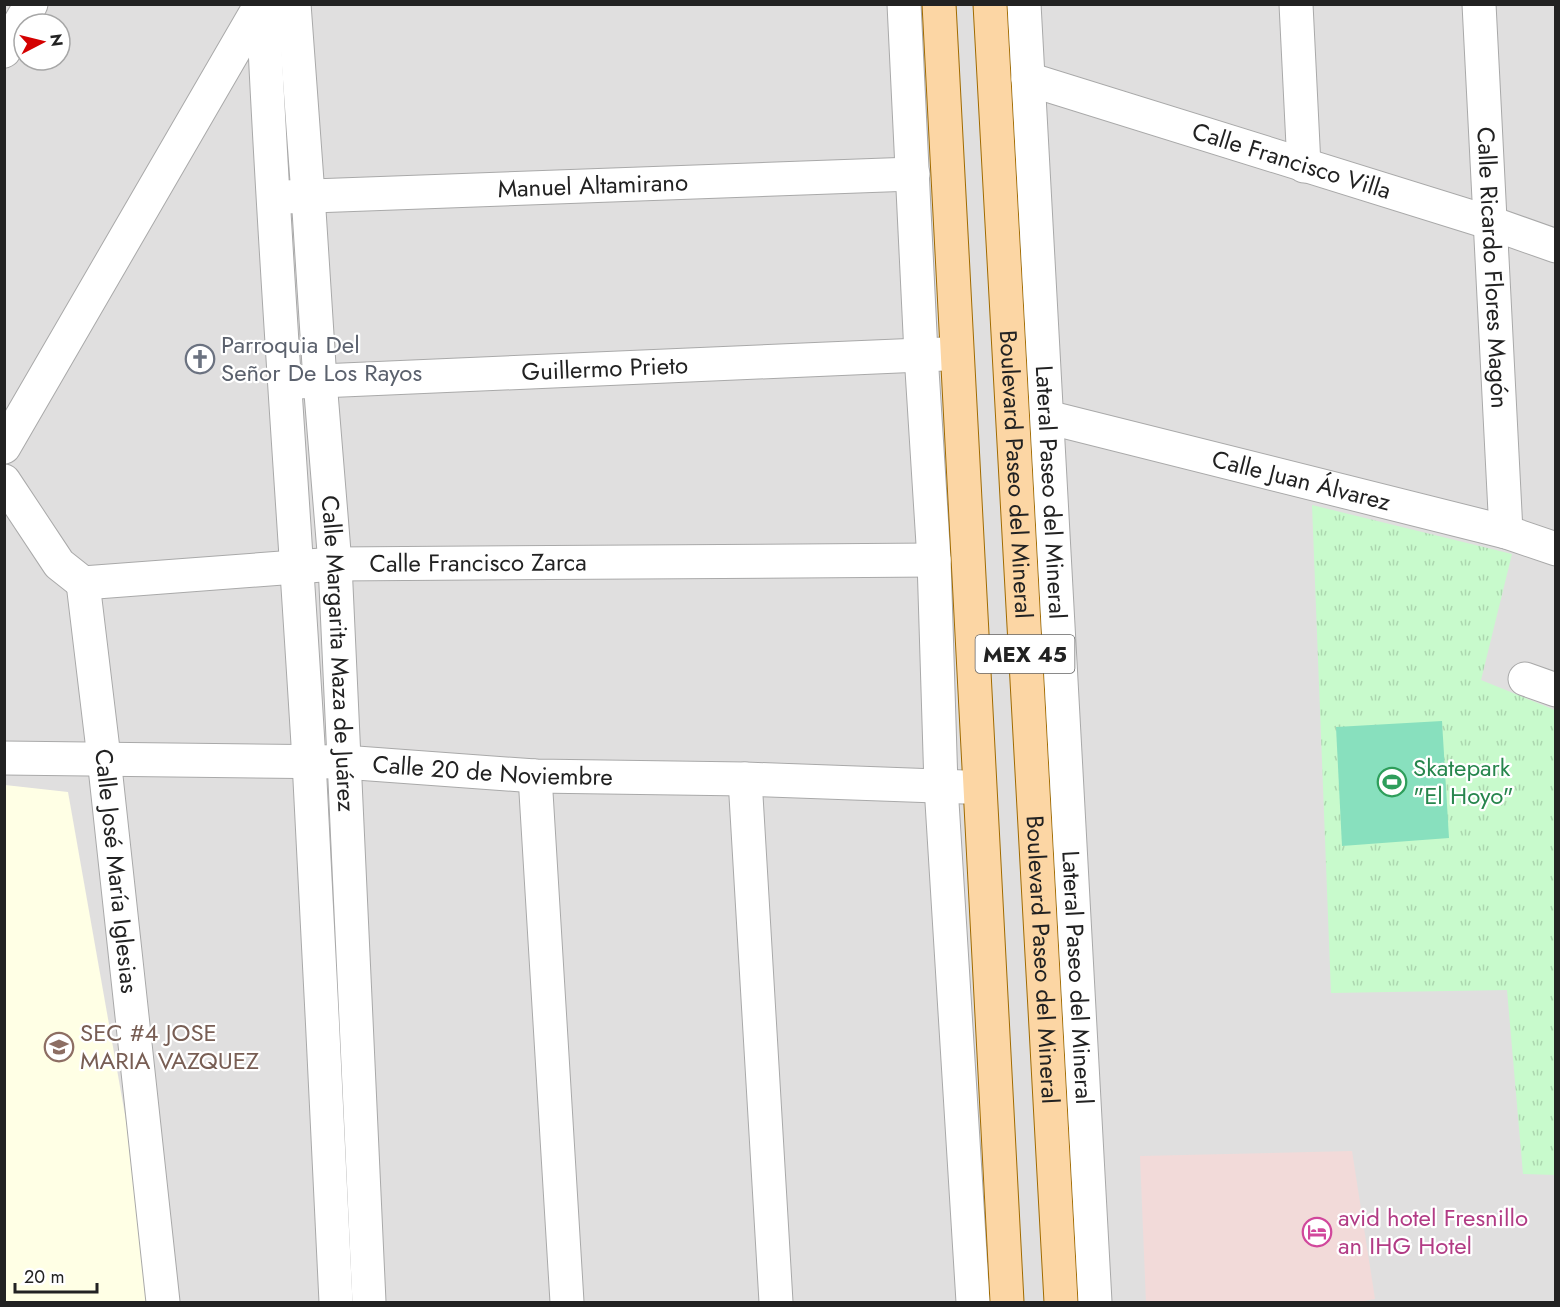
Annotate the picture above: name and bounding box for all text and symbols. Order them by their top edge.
north arrow [12,12,72,72]
text: N [44,33,69,48]
street label: Calle Francisco Villa [1188,113,1395,208]
street label: Calle Ricardo Flores Magón [1468,126,1518,409]
street label: Manuel Altamirano [497,164,689,206]
place label: Parroquia Del Señor De Los Rayos [221,327,422,390]
street label: Boulevard Paseo del Mineral [991,329,1042,620]
church icon: Parroquia Del Señor De Los Rayos [184,343,216,375]
street label: Guillermo Prieto [521,347,689,389]
street label: Lateral Paseo del Mineral [1027,364,1076,620]
street label: Calle Juan Álvarez [1208,441,1394,519]
street label: Calle Margarita Maza de Juárez [312,494,364,812]
street label: Calle Francisco Zarca [369,544,587,581]
road number: MEX 45 [976,635,1074,673]
street label: Calle 20 de Noviembre [371,746,613,794]
street label: Calle José María Iglesias [86,747,147,995]
place label: Skatepark "El Hoyo" [1413,750,1514,813]
sports icon: Skatepark "El Hoyo" [1376,766,1408,798]
street label: Boulevard Paseo del Mineral [1017,814,1068,1105]
street label: Lateral Paseo del Mineral [1053,850,1102,1105]
place label: SEC #4 JOSE MARIA VAZQUEZ [80,1015,259,1078]
school or university icon: SEC #4 JOSE MARIA VAZQUEZ [43,1031,75,1063]
place label: avid hotel Fresnillo an IHG Hotel [1338,1200,1528,1263]
hotel icon: avid hotel Fresnillo an IHG Hotel [1301,1216,1333,1248]
scale bar [15,1256,98,1294]
text: 20 m [24,1264,64,1290]

